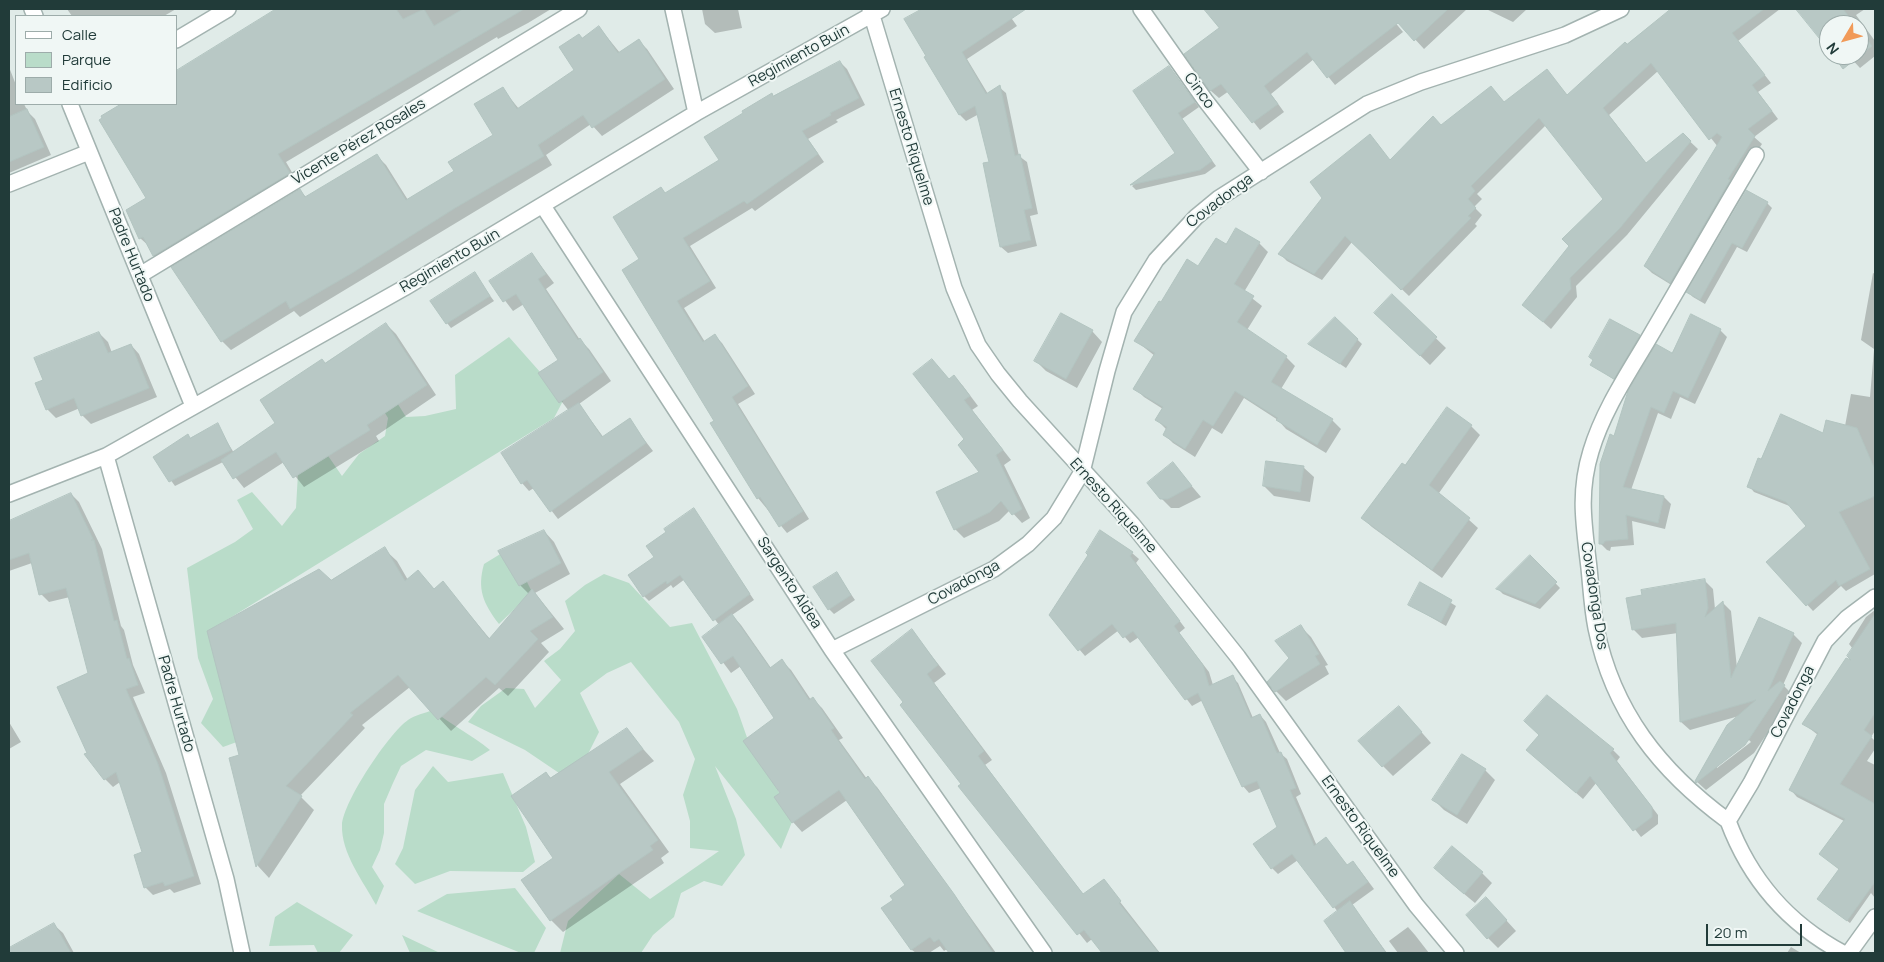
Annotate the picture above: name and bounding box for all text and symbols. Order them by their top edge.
legend [15,15,178,105]
north arrow [1819,15,1869,65]
street label: Regimiento Buin [745,21,853,91]
text: Calle [62,24,97,45]
text: N [1822,39,1843,58]
text: Parque [62,49,111,70]
street label: Cinco [1180,70,1218,112]
text: Edificio [62,74,112,95]
street label: Ernesto Riquelme [885,86,937,208]
street label: Vicente Pérez Rosales [289,95,429,189]
street label: Covadonga [1183,170,1257,232]
street label: Padre Hurtado [104,205,158,305]
street label: Regimiento Buin [397,225,503,297]
street label: Ernesto Riquelme [1066,455,1160,557]
street label: Sargento Aldea [753,534,825,632]
street label: Covadonga Dos [1577,541,1611,651]
street label: Covadonga [925,557,1003,609]
street label: Padre Hurtado [154,654,198,754]
street label: Covadonga [1767,663,1819,741]
street label: Ernesto Riquelme [1317,773,1403,881]
scale bar [1709,914,1805,946]
text: 20 m [1714,922,1747,943]

